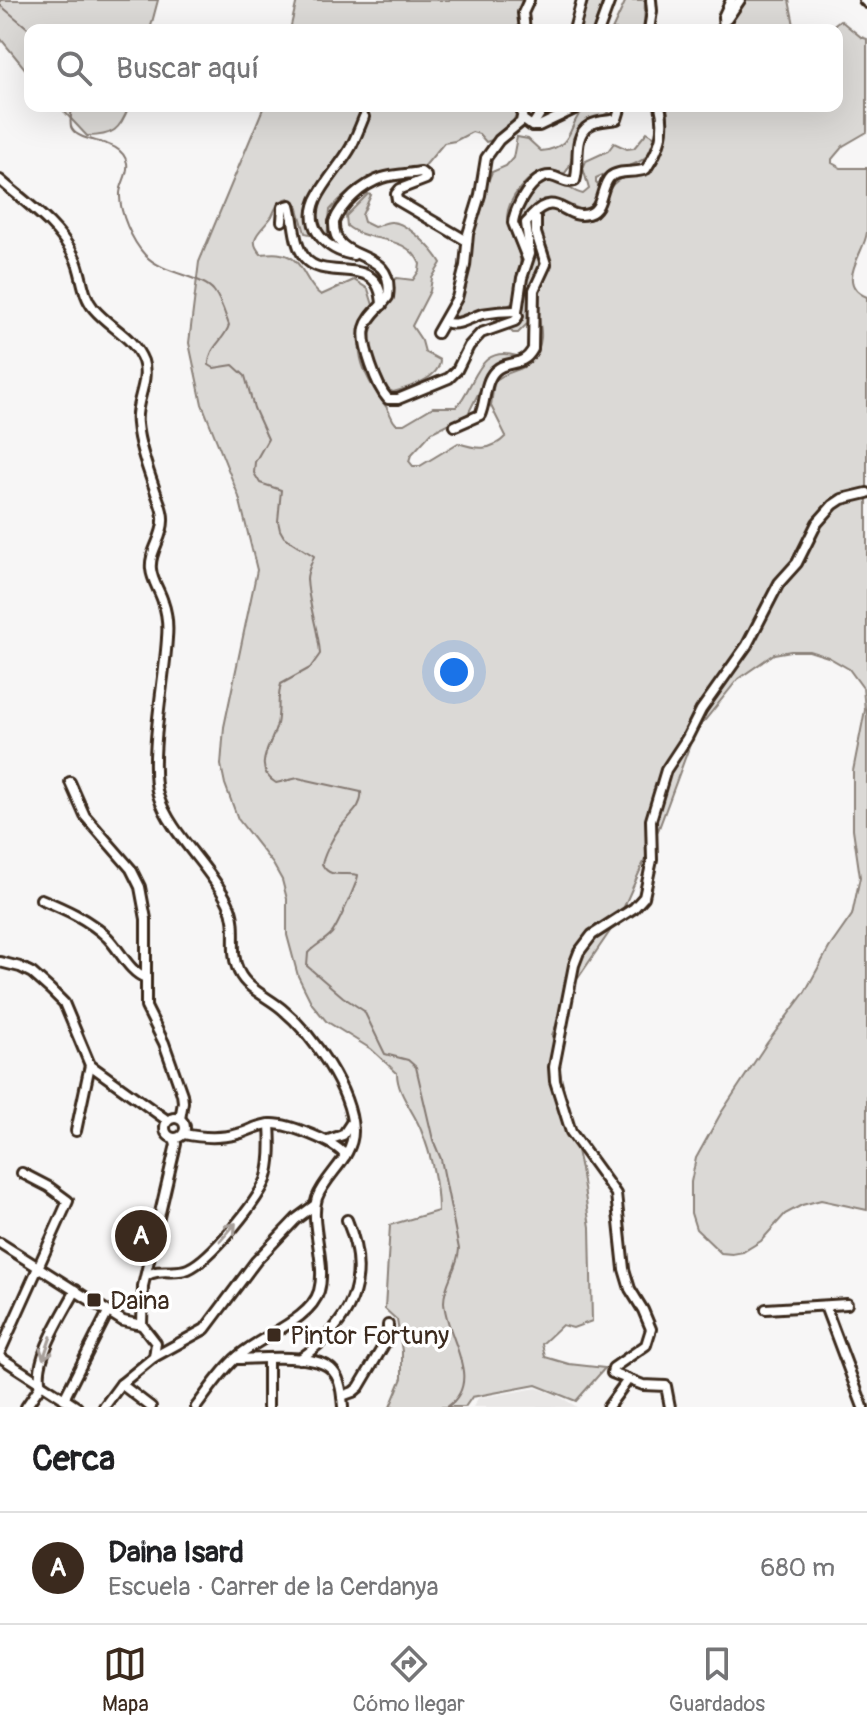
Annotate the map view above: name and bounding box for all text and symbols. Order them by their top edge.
search box [24,24,843,112]
icon: search [52,46,96,90]
text: Buscar aquí [116,50,259,87]
your location [434,652,474,692]
pin: A [115,1206,167,1266]
one-way arrow [219,1223,237,1243]
place label: Daina [110,1285,170,1317]
marker: Daina [85,1291,103,1309]
place label: Pintor Fortuny [290,1320,449,1352]
marker: Pintor Fortuny [265,1326,283,1344]
one-way arrow [39,1336,54,1361]
text: Cerca [32,1438,115,1481]
text: Daina Isard [108,1534,244,1571]
text: A [50,1552,66,1584]
text: 680 m [760,1552,835,1584]
text: Escuela · Carrer de la Cerdanya [108,1571,439,1603]
tab: Mapa [102,1642,149,1718]
tab: Cómo llegar [353,1642,465,1718]
tab: Guardados [669,1642,765,1718]

